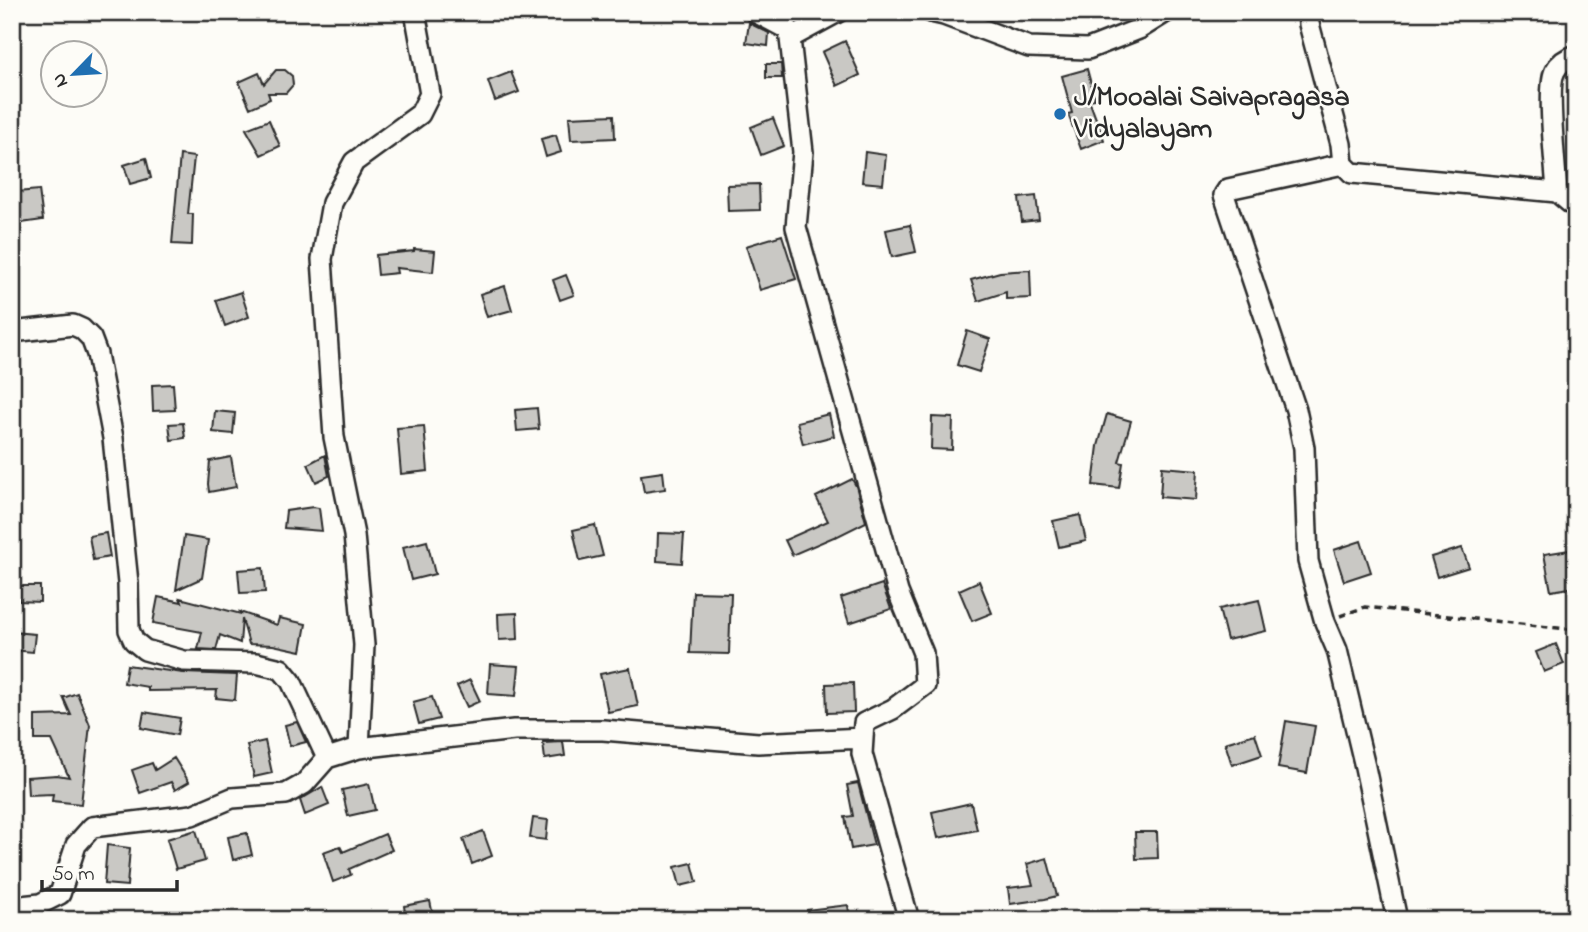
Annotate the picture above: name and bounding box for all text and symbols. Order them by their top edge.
north arrow [38,38,108,108]
text: N [46,68,76,92]
place label: J/Mooalai Saivapragasa Vidyalayam [1073,78,1350,151]
marker: J/Mooalai Saivapragasa Vidyalayam [1052,106,1068,122]
scale bar [42,848,177,892]
text: 50 m [52,860,95,890]

